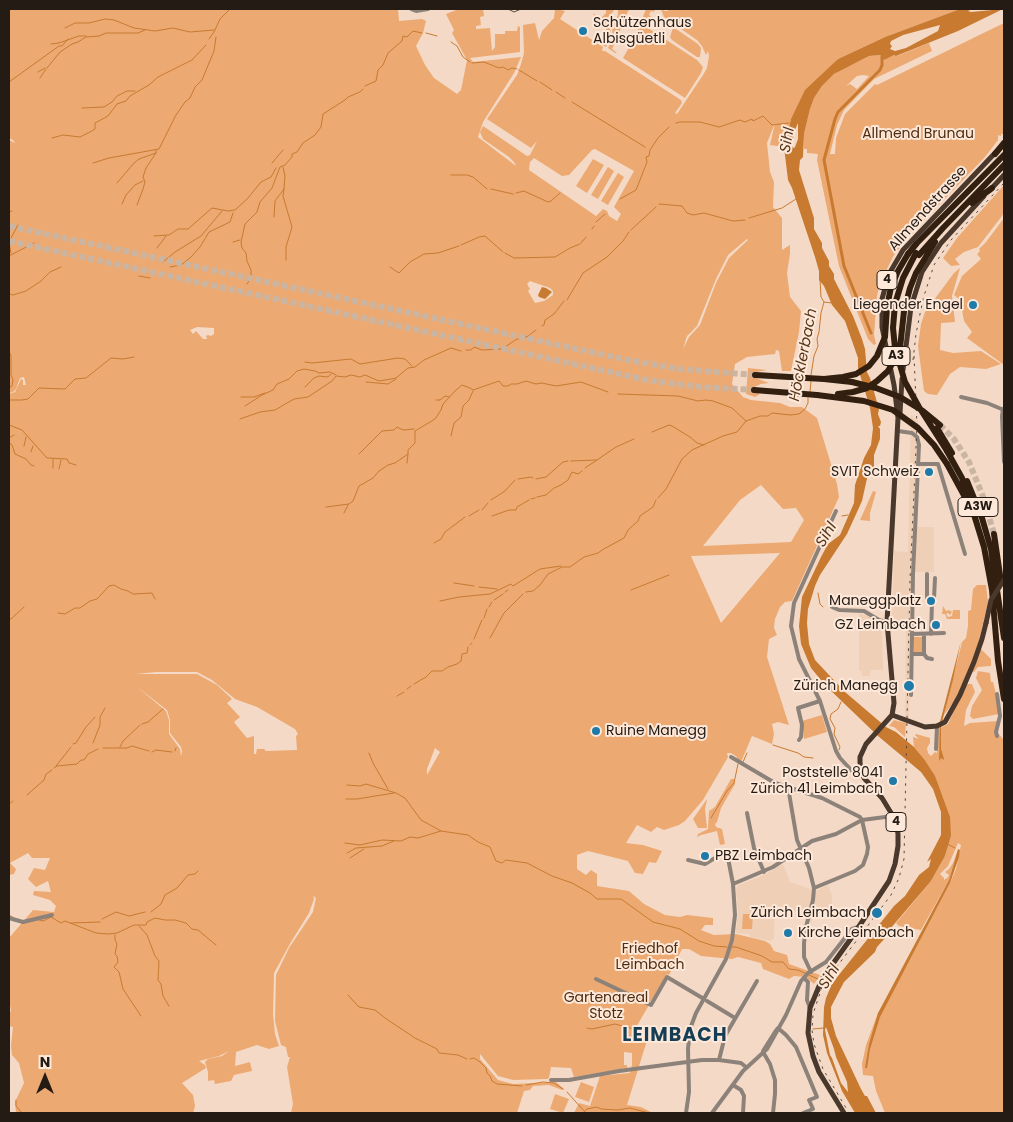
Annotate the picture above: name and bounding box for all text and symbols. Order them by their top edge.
place label: Schützenhaus Albisgüetli [593,15,691,48]
marker: Schützenhaus Albisgüetli [577,25,589,37]
water label: Sihl [777,126,799,154]
park label: Allmend Brunau [862,126,974,142]
street label: Allmendstrasse [886,163,970,255]
road number: 4 [877,270,897,290]
place label: Liegender Engel [853,297,963,313]
marker: Liegender Engel [967,299,979,311]
water label: Höcklerbach [786,307,822,403]
road number: A3 [882,346,910,366]
place label: SVIT Schweiz [831,464,919,480]
marker: SVIT Schweiz [923,466,935,478]
road number: A3W [958,498,998,516]
water label: Sihl [813,519,841,551]
place label: Maneggplatz [829,593,921,609]
marker: Maneggplatz [925,595,937,607]
place label: GZ Leimbach [835,617,926,633]
marker: GZ Leimbach [930,619,942,631]
place label: Zürich Manegg [794,678,898,694]
marker: Zürich Manegg [902,679,916,693]
place label: Ruine Manegg [606,723,706,739]
marker: Ruine Manegg [590,725,602,737]
place label: Poststelle 8041 Zürich 41 Leimbach [751,765,883,798]
marker: Poststelle 8041 Zürich 41 Leimbach [887,775,899,787]
road number: 4 [886,812,906,832]
place label: PBZ Leimbach [715,848,812,864]
marker: PBZ Leimbach [699,850,711,862]
place label: Zürich Leimbach [751,905,866,921]
marker: Zürich Leimbach [870,906,884,920]
place label: Kirche Leimbach [798,925,914,941]
marker: Kirche Leimbach [782,927,794,939]
park label: Friedhof Leimbach [616,941,684,974]
water label: Sihl [816,961,844,993]
park label: Gartenareal Stotz [564,990,648,1022]
district label: LEIMBACH [621,1025,729,1047]
north arrow [20,1052,70,1102]
text: N [40,1052,50,1072]

